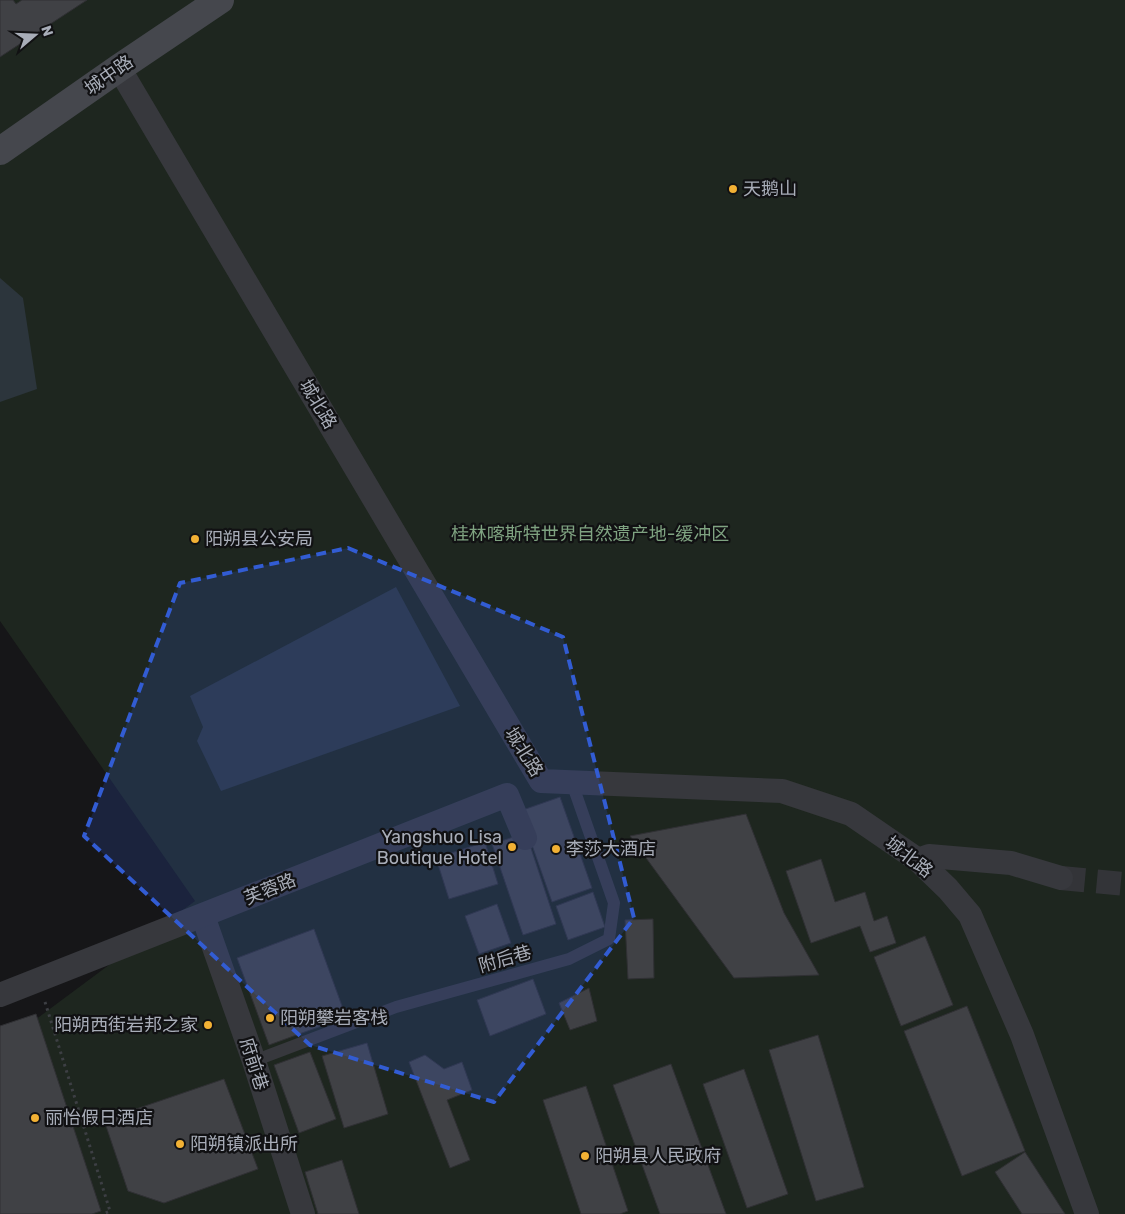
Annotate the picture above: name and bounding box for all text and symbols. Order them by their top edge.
north arrow [10,10,60,60]
text: N [37,23,56,38]
street label: 城中路 [81,51,137,99]
place label: 天鹅山 [743,178,797,200]
marker: 天鹅山 [727,183,739,195]
street label: 城北路 [295,375,341,433]
park label: 桂林喀斯特世界自然遗产地-缓冲区 [451,523,729,545]
place label: 阳朔县公安局 [205,528,313,550]
marker: 阳朔县公安局 [189,533,201,545]
street label: 城北路 [500,723,548,781]
place label: Yangshuo Lisa Boutique Hotel [377,826,502,869]
street label: 城北路 [881,832,937,882]
place label: 李莎大酒店 [566,838,656,860]
marker: Yangshuo Lisa Boutique Hotel [506,841,518,853]
marker: 李莎大酒店 [550,843,562,855]
street label: 芙蓉路 [241,869,299,909]
street label: 附后巷 [476,941,534,977]
place label: 阳朔攀岩客栈 [280,1007,388,1029]
marker: 阳朔攀岩客栈 [264,1012,276,1024]
place label: 阳朔西街岩邦之家 [54,1014,198,1036]
marker: 阳朔西街岩邦之家 [202,1019,214,1031]
street label: 府前巷 [235,1035,273,1093]
place label: 丽怡假日酒店 [45,1107,153,1129]
marker: 丽怡假日酒店 [29,1112,41,1124]
place label: 阳朔镇派出所 [190,1133,298,1155]
marker: 阳朔镇派出所 [174,1138,186,1150]
place label: 阳朔县人民政府 [595,1145,721,1167]
marker: 阳朔县人民政府 [579,1150,591,1162]

